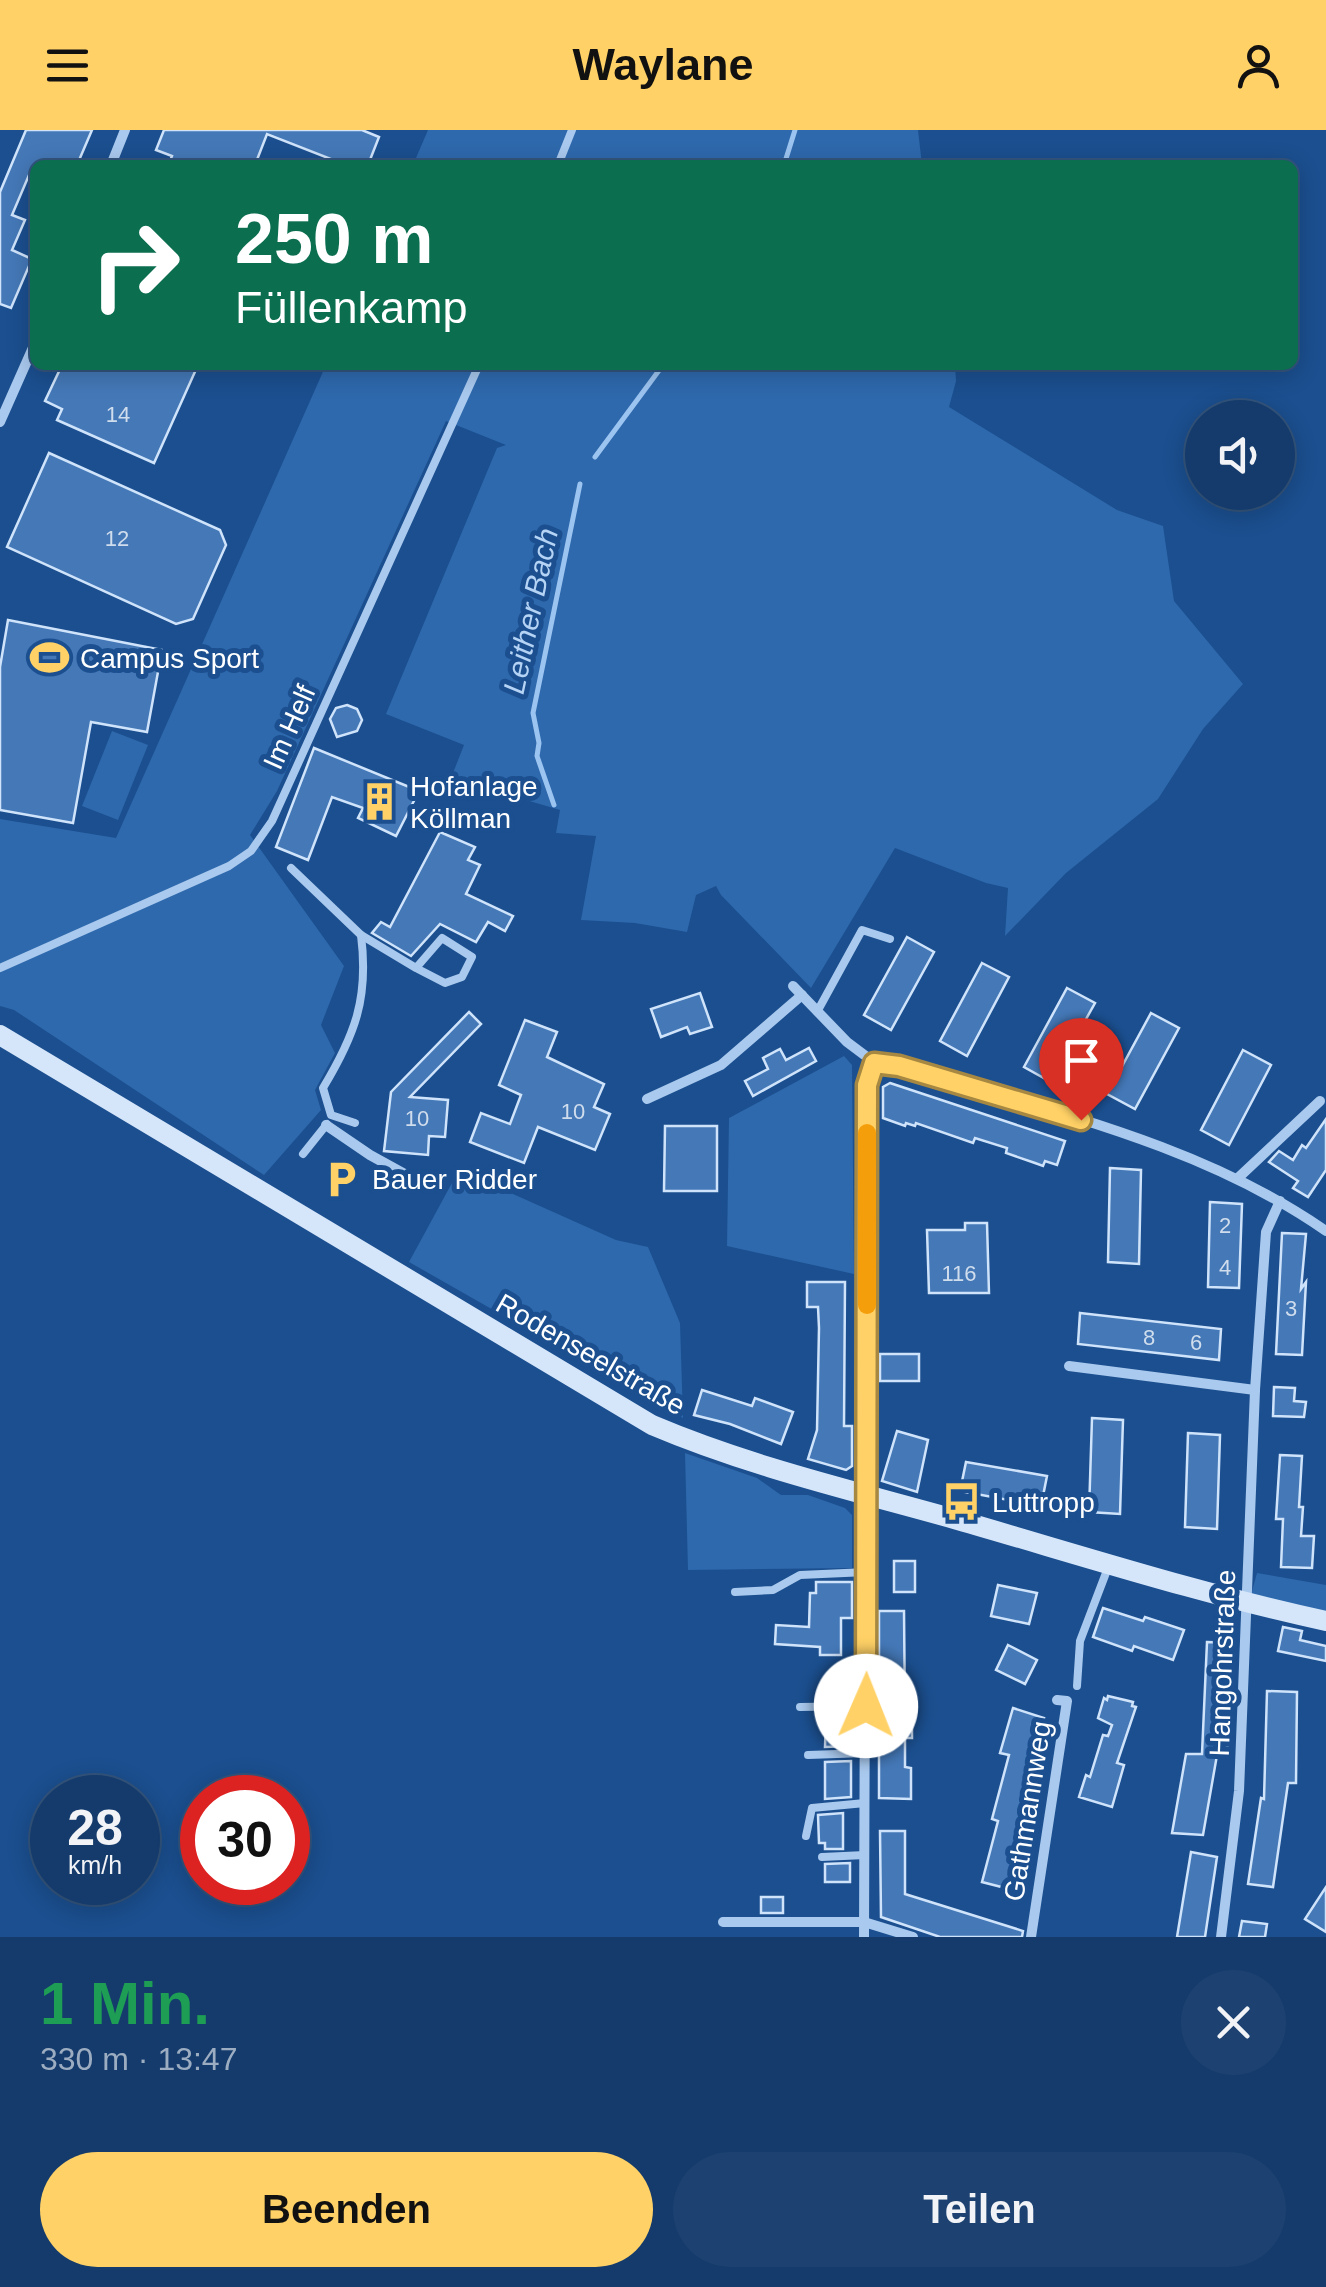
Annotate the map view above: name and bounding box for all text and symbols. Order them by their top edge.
icon: menu [40,38,95,93]
icon: person [1231,38,1286,93]
text: Waylane [573,39,753,90]
icon: right [70,200,200,330]
text: 250 m [235,200,433,278]
text: Füllenkamp [235,282,468,333]
map controls [1185,400,1295,510]
button: sound [1185,400,1295,510]
house number: 14 [106,402,130,427]
water label: Leither Bach [497,525,564,697]
house number: 12 [105,526,129,551]
sports icon: Campus Sport [29,637,71,679]
place label: Campus Sport [80,643,259,674]
street label: Im Helf [257,680,322,774]
place label: Hofanlage Köllman [410,771,538,834]
building icon: Hofanlage Köllman [359,781,401,823]
pin [1039,1018,1124,1121]
icon: arrive [1054,1033,1109,1088]
house number: 10 [561,1099,585,1124]
house number: 10 [405,1106,429,1131]
parking icon: Bauer Ridder [321,1158,363,1200]
place label: Bauer Ridder [372,1164,537,1195]
house number: 2 [1219,1213,1231,1238]
house number: 4 [1219,1255,1231,1280]
house number: 116 [941,1261,977,1286]
street label: Rodenseelstraße [491,1288,691,1421]
house number: 3 [1285,1296,1297,1321]
house number: 8 [1143,1325,1155,1350]
house number: 6 [1190,1330,1202,1355]
bus stop icon: Luttropp [941,1481,983,1523]
place label: Luttropp [992,1487,1095,1518]
street label: Hangohrstraße [1204,1569,1241,1757]
position arrow [814,1654,918,1758]
street label: Gathmannweg [998,1719,1057,1903]
speed limit sign: 30 [180,1775,310,1905]
text: 28 [67,1800,123,1856]
text: km/h [68,1851,122,1879]
text: 1 Min. [40,1970,210,2037]
button: close [1181,1970,1286,2075]
text: 330 m · 13:47 [40,2041,237,2077]
button: Beenden [40,2152,653,2267]
button: Teilen [673,2152,1286,2267]

